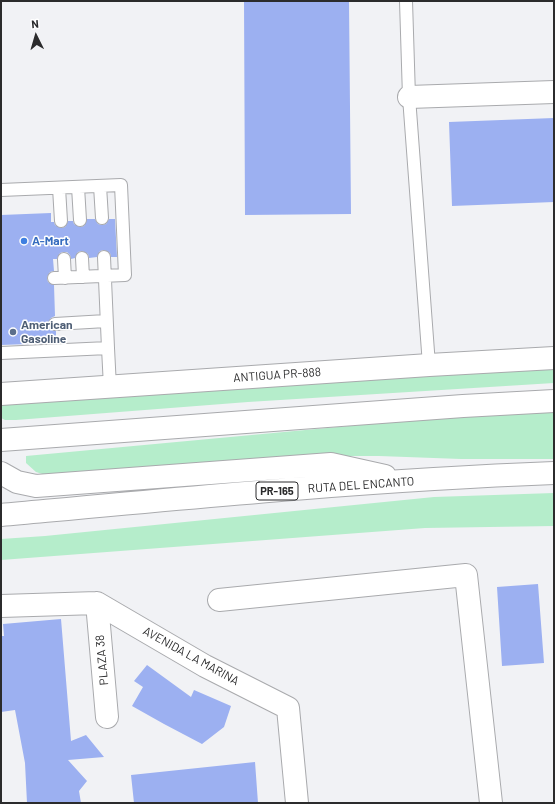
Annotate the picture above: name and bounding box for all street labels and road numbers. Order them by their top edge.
street label: ANTIGUA PR-888 [233,365,321,385]
street label: RUTA DEL ENCANTO [307,474,415,496]
road number: PR-165 [256,482,298,500]
street label: AVENIDA LA MARINA [140,624,242,688]
street label: PLAZA 38 [93,634,111,686]

